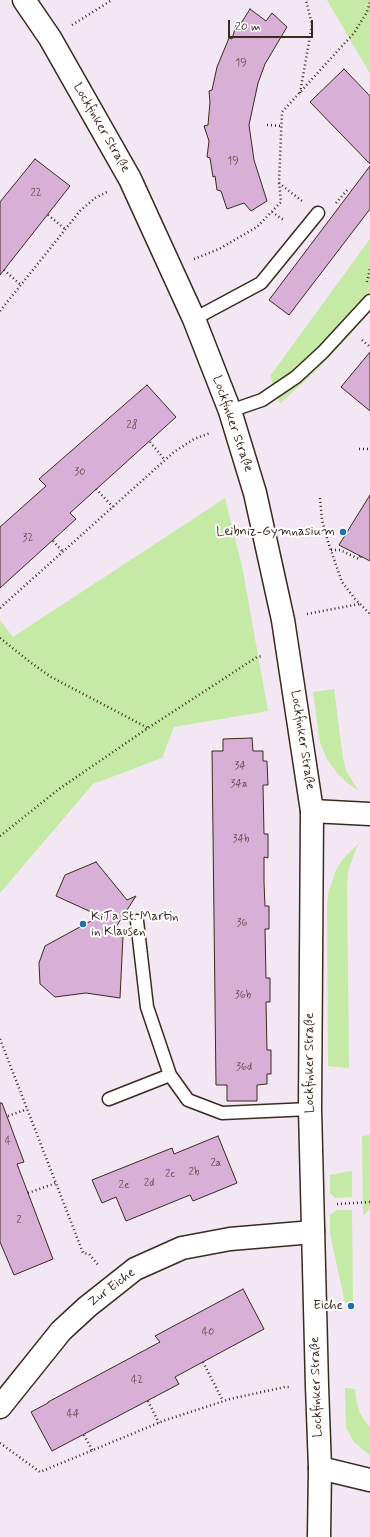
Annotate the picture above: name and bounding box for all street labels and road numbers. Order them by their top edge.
street label: Lockfinker Straße [69,81,133,175]
street label: Lockfinker Straße [208,374,256,474]
street label: Lockfinker Straße [286,689,318,791]
street label: Lockfinker Straße [302,1013,318,1113]
street label: Zur Eiche [85,1265,139,1311]
street label: Lockfinker Straße [307,1336,327,1438]

